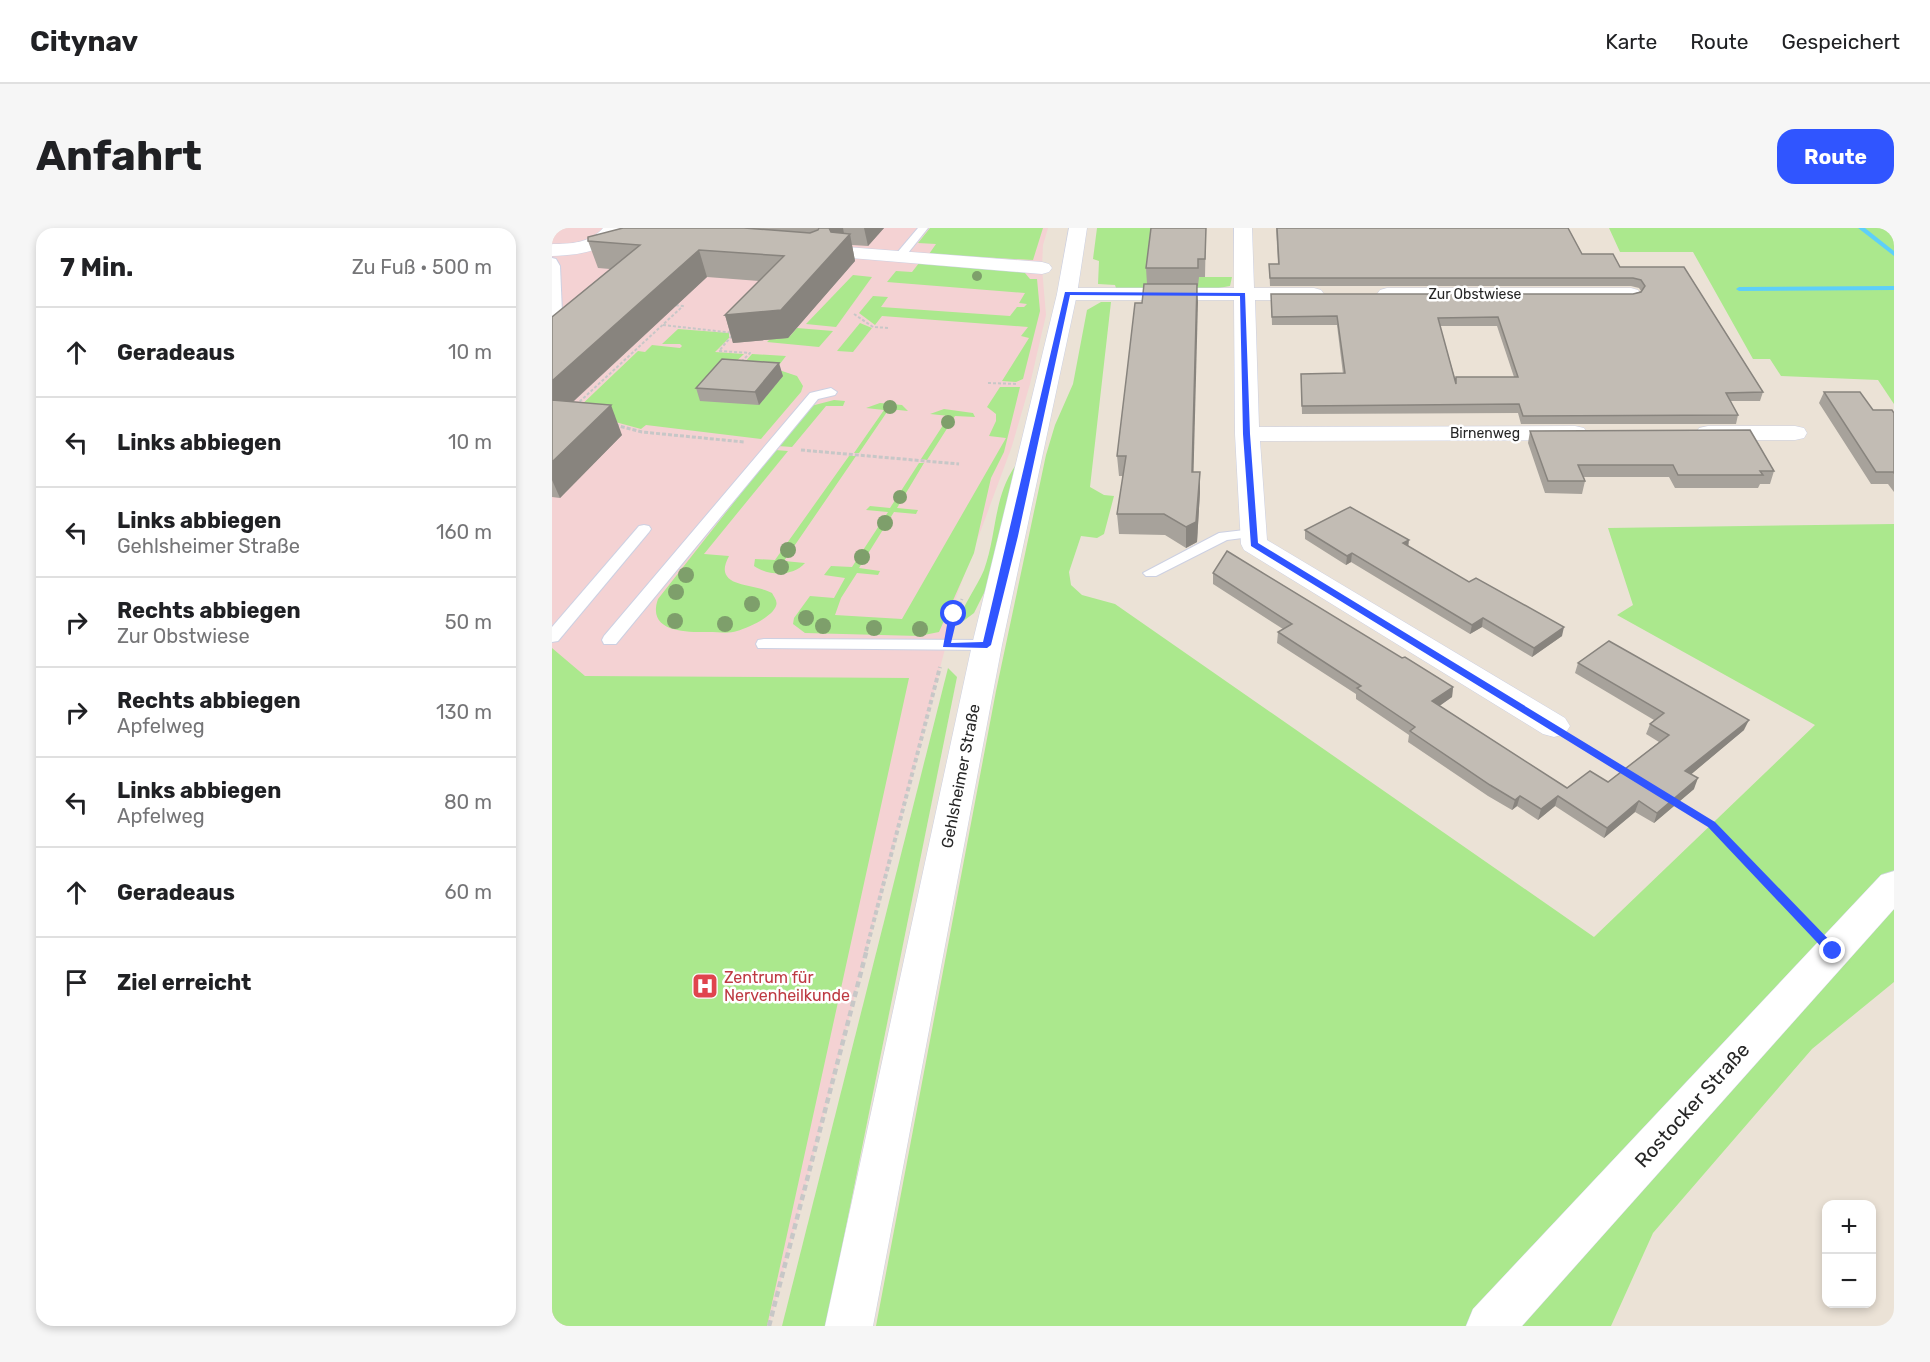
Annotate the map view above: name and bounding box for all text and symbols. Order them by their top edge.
text: Citynav [30,25,138,58]
text: Karte [1605,29,1657,54]
text: Route [1690,29,1749,54]
text: Gespeichert [1782,29,1900,54]
button: Route [1777,129,1894,184]
text: Anfahrt [36,131,202,181]
text: 7 Min. [60,252,134,283]
text: Zu Fuß · 500 m [352,255,492,279]
street label: Zur Obstwiese [1429,286,1522,303]
icon: ahead [60,336,93,369]
text: Geradeaus [117,339,235,366]
text: 10 m [448,340,492,364]
street label: Birnenweg [1450,425,1520,442]
icon: left [60,426,93,459]
text: Links abbiegen [117,429,281,456]
text: 10 m [448,430,492,454]
text: Links abbiegen [117,507,281,534]
icon: left [60,516,93,549]
text: 160 m [436,520,492,544]
text: Gehlsheimer Straße [117,534,300,558]
text: Rechts abbiegen [117,597,301,624]
route start [940,600,966,626]
icon: right [60,606,93,639]
text: 50 m [445,610,492,634]
text: Zur Obstwiese [117,624,250,648]
text: Rechts abbiegen [117,687,301,714]
icon: right [60,696,93,729]
text: 130 m [436,700,492,724]
street label: Gehlsheimer Straße [937,702,984,850]
text: Apfelweg [117,714,205,738]
text: Links abbiegen [117,777,281,804]
icon: left [60,786,93,819]
text: 80 m [444,790,492,814]
text: Apfelweg [117,804,205,828]
icon: ahead [60,876,93,909]
text: Geradeaus [117,879,235,906]
text: 60 m [445,880,492,904]
route end [1819,937,1845,963]
icon: arrive [60,966,93,999]
place label: Zentrum für Nervenheilkunde [724,968,850,1005]
text: Ziel erreicht [117,969,251,996]
hospital icon: Zentrum für Nervenheilkunde [690,971,720,1001]
street label: Rostocker Straße [1630,1038,1754,1172]
map controls [1822,1200,1876,1308]
button: + [1822,1200,1876,1254]
button: − [1822,1254,1876,1308]

